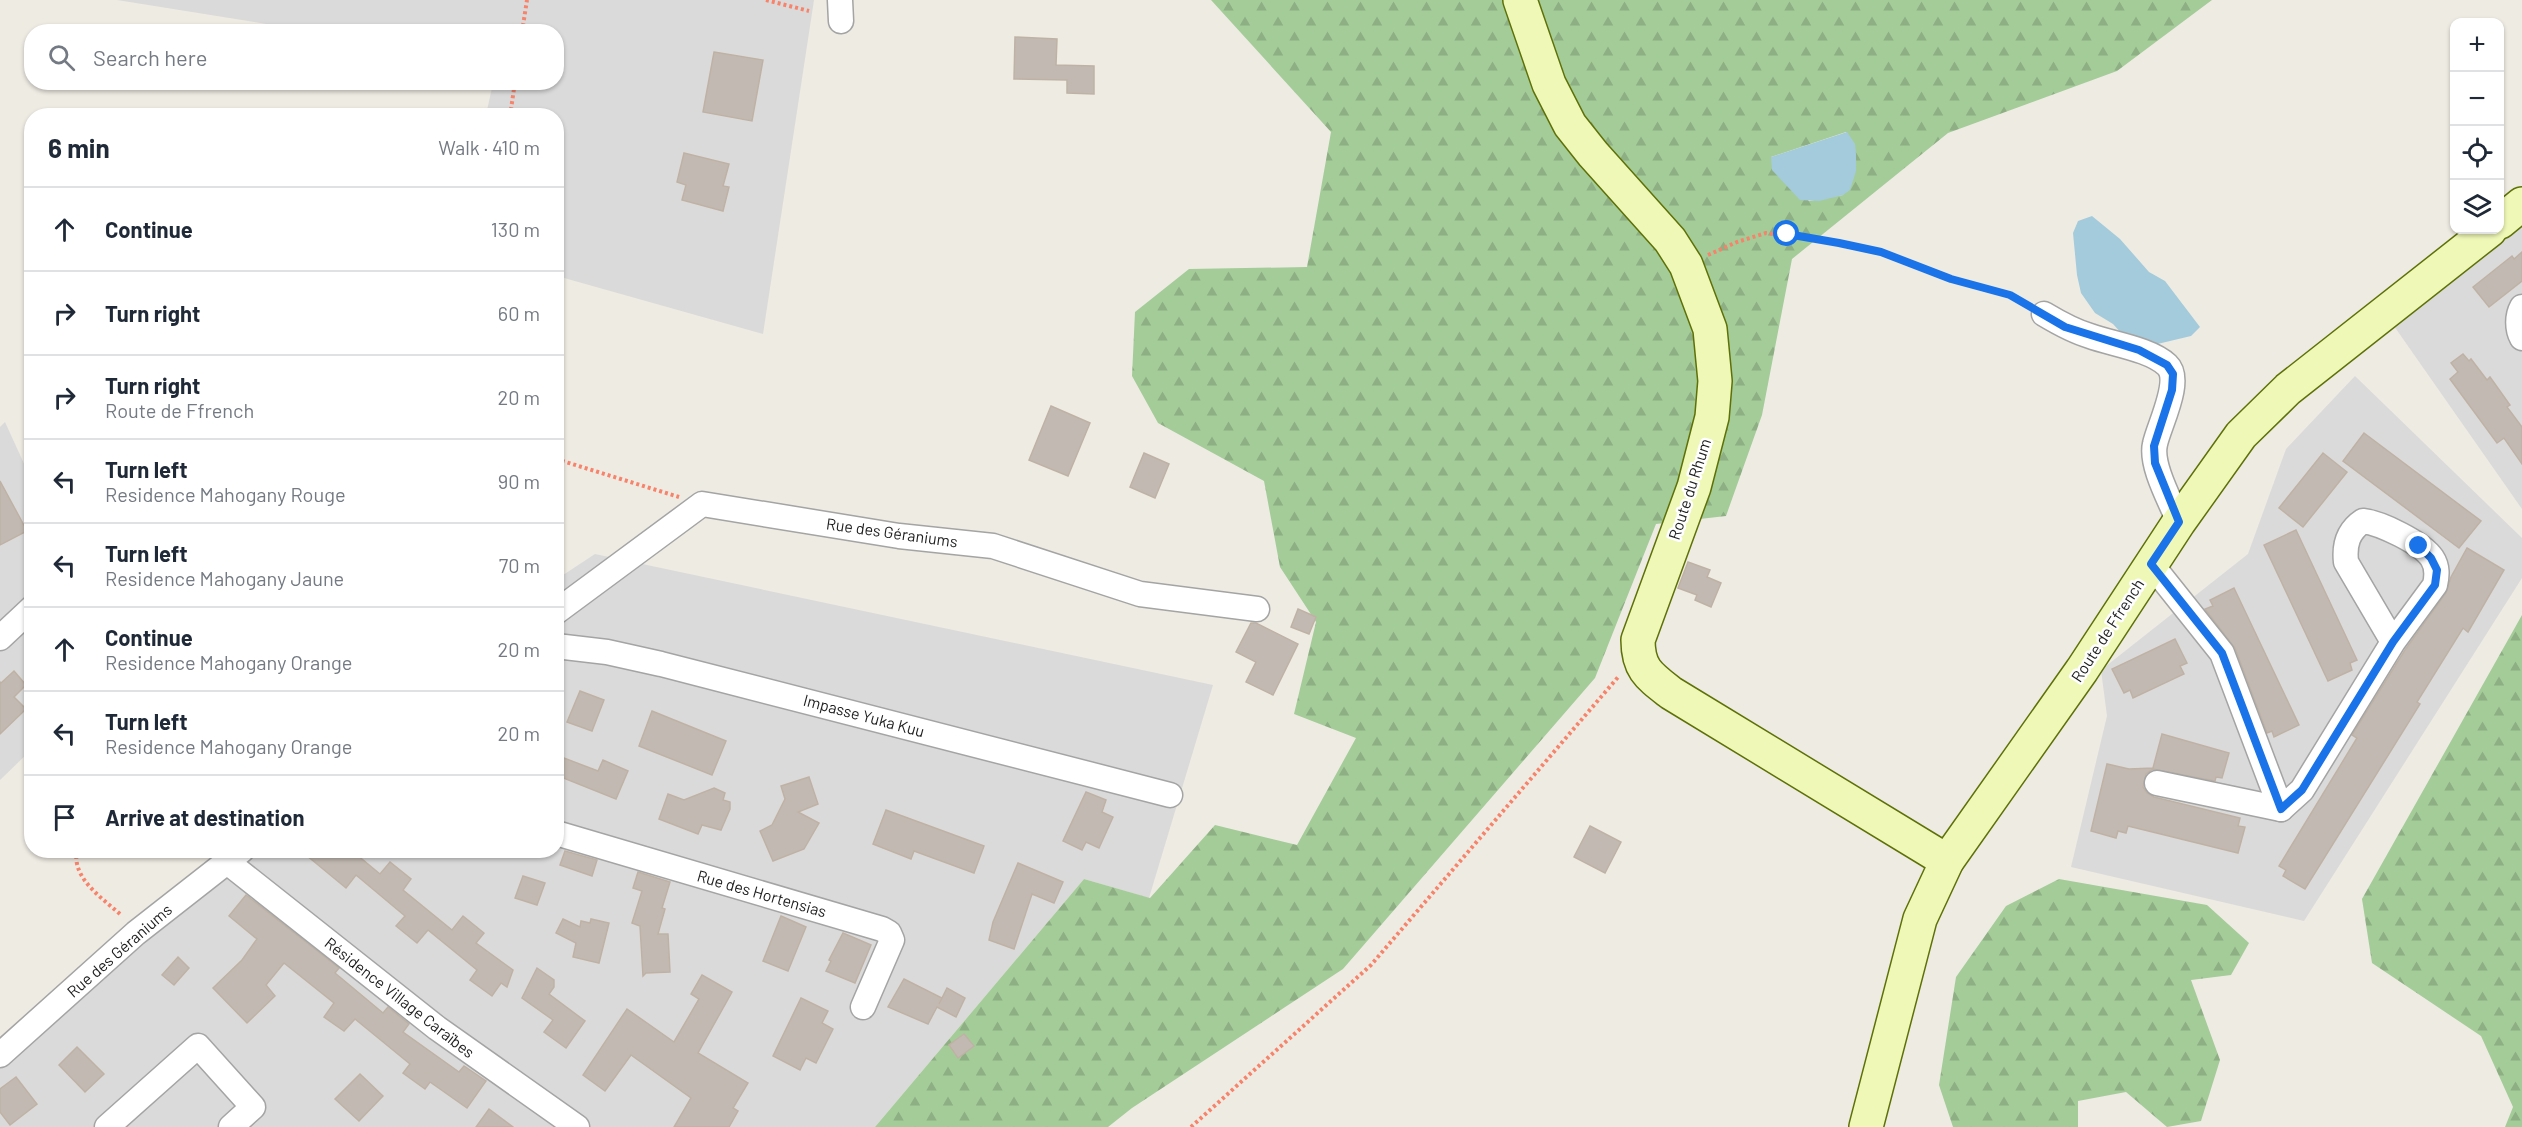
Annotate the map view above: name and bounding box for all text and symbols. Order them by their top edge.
map controls [2450,18,2504,234]
button: + [2450,18,2504,72]
search box [24,24,564,90]
icon: search [45,41,78,74]
text: Search here [93,44,207,70]
button: − [2450,72,2504,126]
button: locate [2450,126,2504,180]
text: 6 min [48,132,110,163]
text: Walk · 410 m [438,135,540,159]
button: layers [2450,180,2504,234]
icon: ahead [48,213,81,246]
text: Continue [105,216,193,242]
text: 130 m [491,217,540,241]
route start [1773,220,1799,246]
icon: right [48,297,81,330]
text: Turn right [105,300,200,326]
text: 60 m [498,301,540,325]
text: Turn right [105,372,200,398]
icon: right [48,381,81,414]
text: 20 m [497,385,540,409]
text: Route de Ffrench [105,398,254,422]
street label: Route du Rhum [1664,436,1714,542]
text: Turn left [105,456,188,482]
icon: left [48,465,81,498]
text: 90 m [498,469,540,493]
text: Residence Mahogany Rouge [105,482,346,506]
street label: Rue des Géraniums [825,513,959,551]
route end [2405,532,2431,558]
text: Turn left [105,540,188,566]
icon: left [48,549,81,582]
text: 70 m [499,553,540,577]
text: Residence Mahogany Jaune [105,566,344,590]
street label: Route de Ffrench [2067,575,2147,685]
text: Continue [105,624,193,650]
icon: ahead [48,633,81,666]
text: 20 m [497,637,540,661]
text: Residence Mahogany Orange [105,650,352,674]
street label: Impasse Yuka Kuu [801,690,927,740]
text: Turn left [105,708,188,734]
icon: left [48,717,81,750]
text: 20 m [497,721,540,745]
text: Residence Mahogany Orange [105,734,352,758]
icon: arrive [48,801,81,834]
text: Arrive at destination [105,804,304,830]
street label: Rue des Hortensias [695,865,829,921]
street label: Rue des Géraniums [63,899,175,1001]
street label: Résidence Village Caraïbes [321,933,479,1061]

